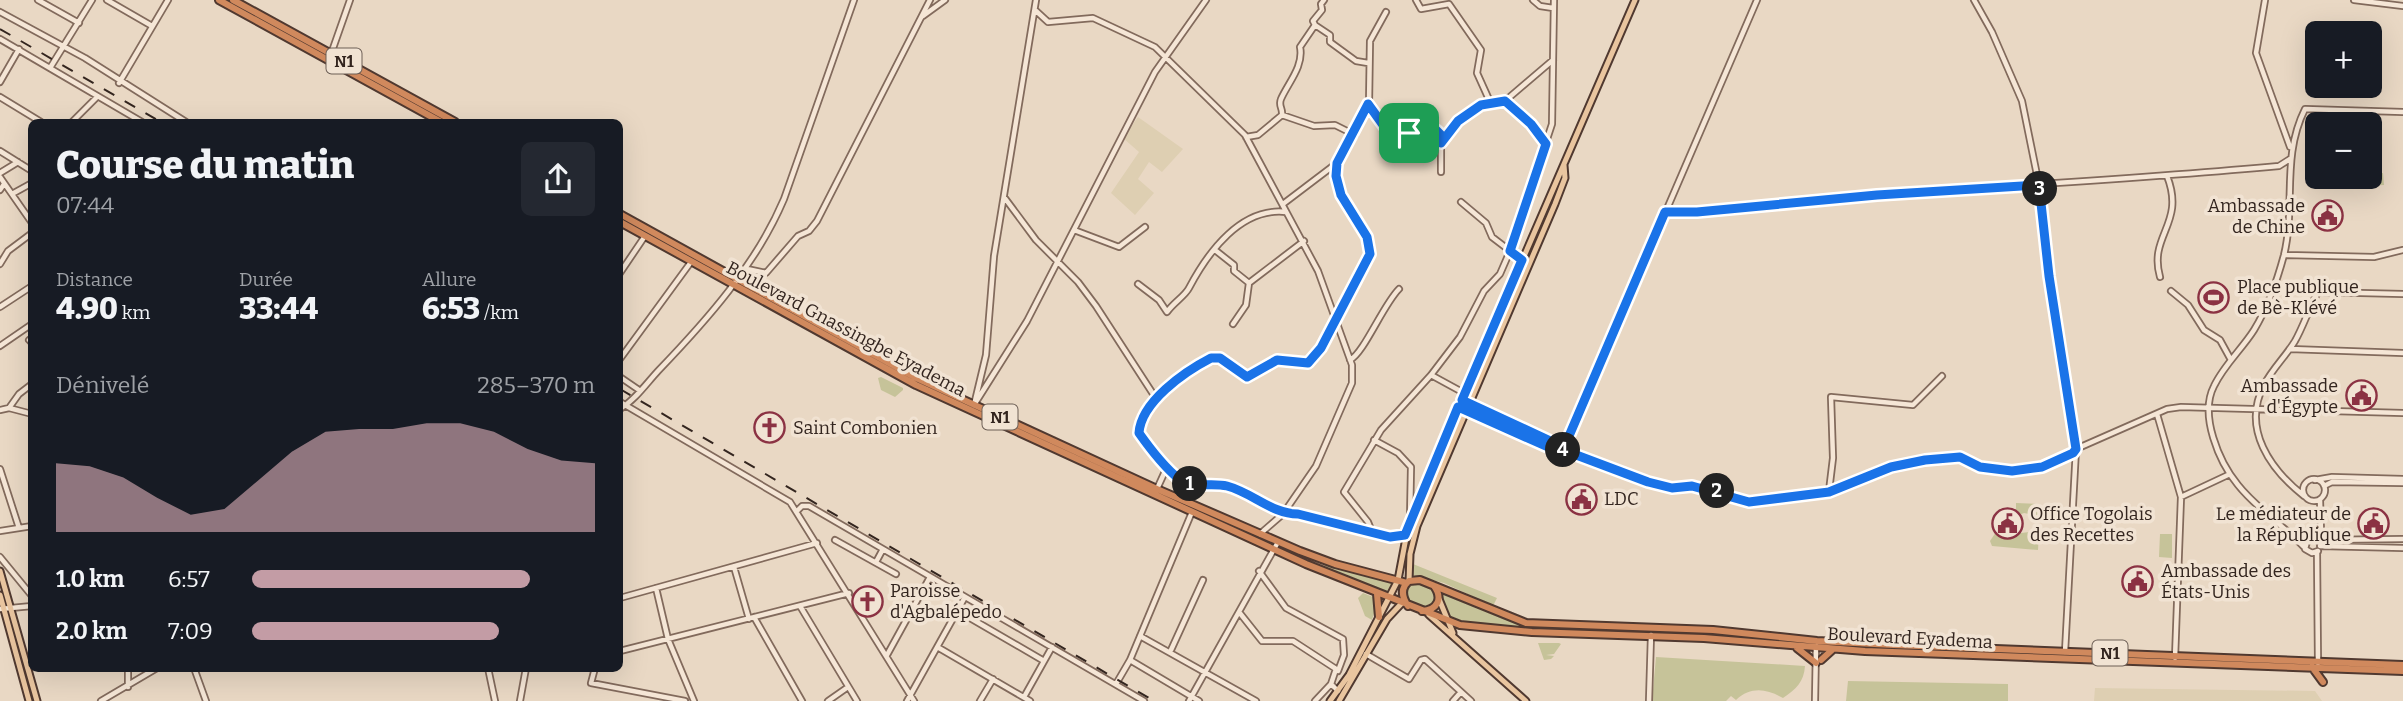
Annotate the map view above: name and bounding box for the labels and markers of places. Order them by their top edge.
pin [1379,103,1439,163]
pin: 3 [2022,172,2058,206]
place label: Ambassade de Chine [2208,195,2305,238]
public building icon: Ambassade de Chine [2311,199,2345,233]
place label: Place publique de Bè-Klévé [2237,276,2359,319]
sports icon: Place publique de Bè-Klévé [2197,280,2231,314]
place label: Ambassade d'Égypte [2241,375,2338,418]
public building icon: Ambassade d'Égypte [2344,379,2378,413]
church icon: Saint Combonien [753,411,787,445]
place label: Saint Combonien [793,417,938,439]
pin: 4 [1546,433,1580,468]
pin: 1 [1172,466,1208,502]
pin: 2 [1700,474,1734,508]
public building icon: LDC [1564,482,1598,516]
place label: LDC [1604,488,1639,510]
place label: Office Togolais des Recettes [2030,503,2153,546]
place label: Le médiateur de la République [2216,503,2351,546]
public building icon: Office Togolais des Recettes [1990,507,2024,541]
public building icon: Le médiateur de la République [2357,507,2391,541]
place label: Ambassade des États-Unis [2161,560,2291,603]
public building icon: Ambassade des États-Unis [2121,564,2155,598]
place label: Paroisse d'Agbalépedo [890,580,1002,623]
church icon: Paroisse d'Agbalépedo [850,584,884,618]

